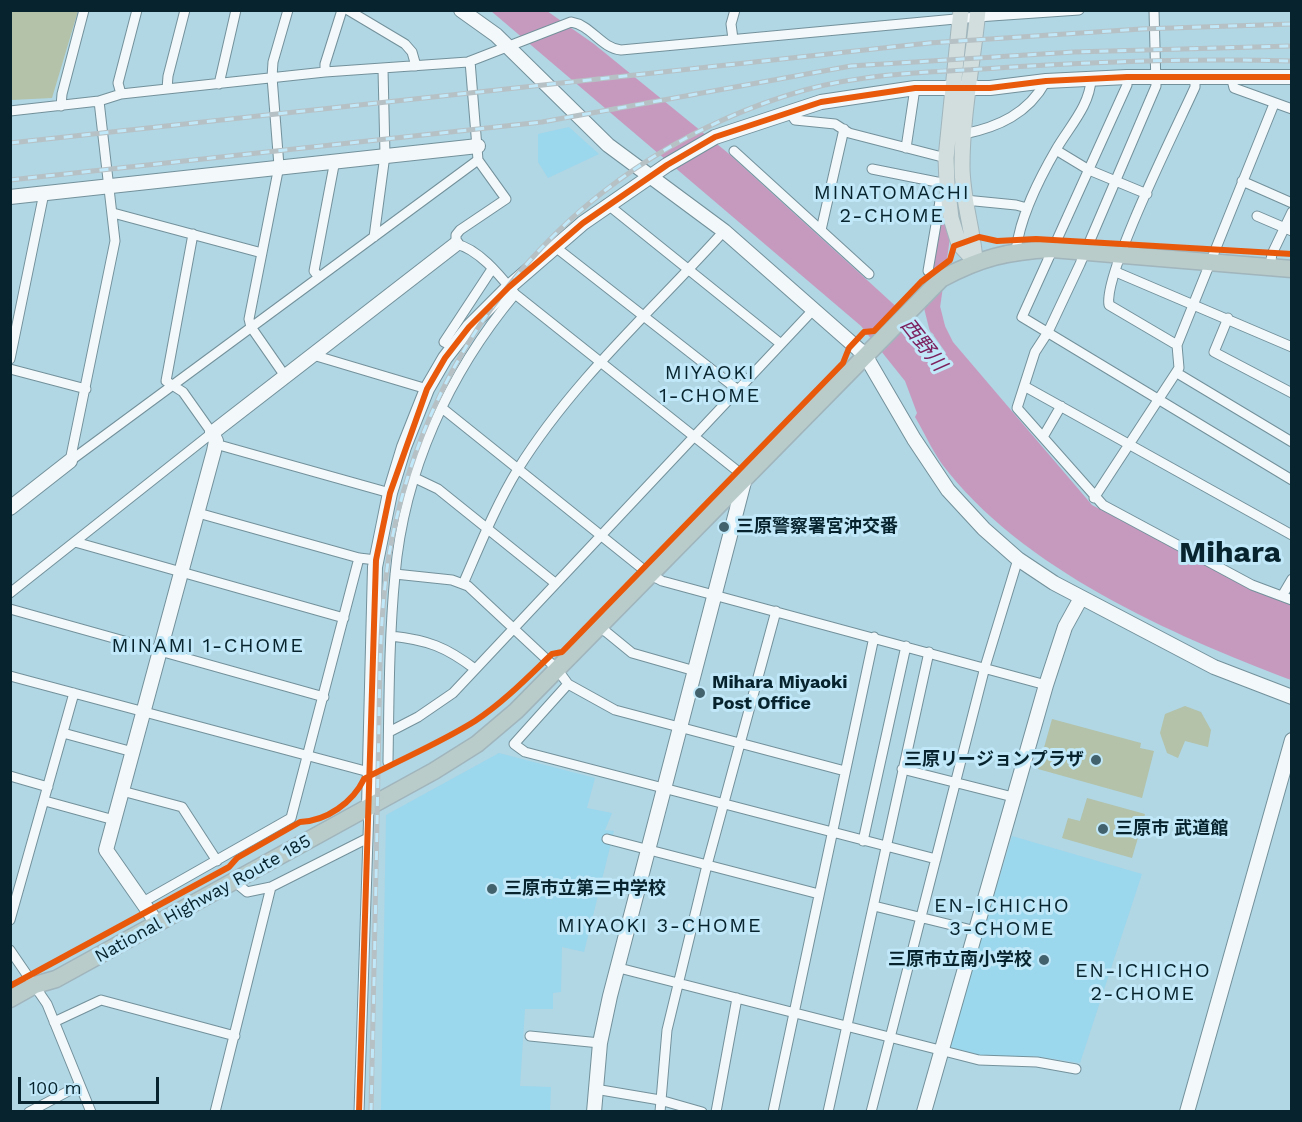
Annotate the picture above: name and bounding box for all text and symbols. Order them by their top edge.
district label: MINATOMACHI 2-CHOME [814,181,970,228]
water label: 西野川 [895,314,951,376]
district label: MIYAOKI 1-CHOME [659,361,761,408]
place label: 三原警察署宮沖交番 [736,516,898,538]
marker: 三原警察署宮沖交番 [717,520,731,534]
district label: Mihara [1179,535,1281,571]
district label: MINAMI 1-CHOME [112,634,304,658]
place label: Mihara Miyaoki Post Office [712,672,848,714]
marker: Mihara Miyaoki Post Office [693,686,707,700]
place label: 三原リージョンプラザ [904,749,1084,771]
marker: 三原リージョンプラザ [1089,753,1103,767]
place label: 三原市 武道館 [1115,818,1228,840]
marker: 三原市 武道館 [1096,822,1110,836]
street label: National Highway Route 185 [91,830,315,968]
place label: 三原市立第三中学校 [504,878,666,900]
marker: 三原市立第三中学校 [485,882,499,896]
district label: EN-ICHICHO 3-CHOME [934,894,1070,941]
district label: MIYAOKI 3-CHOME [558,914,762,938]
place label: 三原市立南小学校 [888,949,1032,971]
marker: 三原市立南小学校 [1037,953,1051,967]
district label: EN-ICHICHO 2-CHOME [1075,959,1211,1006]
scale bar [21,1065,162,1103]
text: 100 m [29,1077,82,1098]

